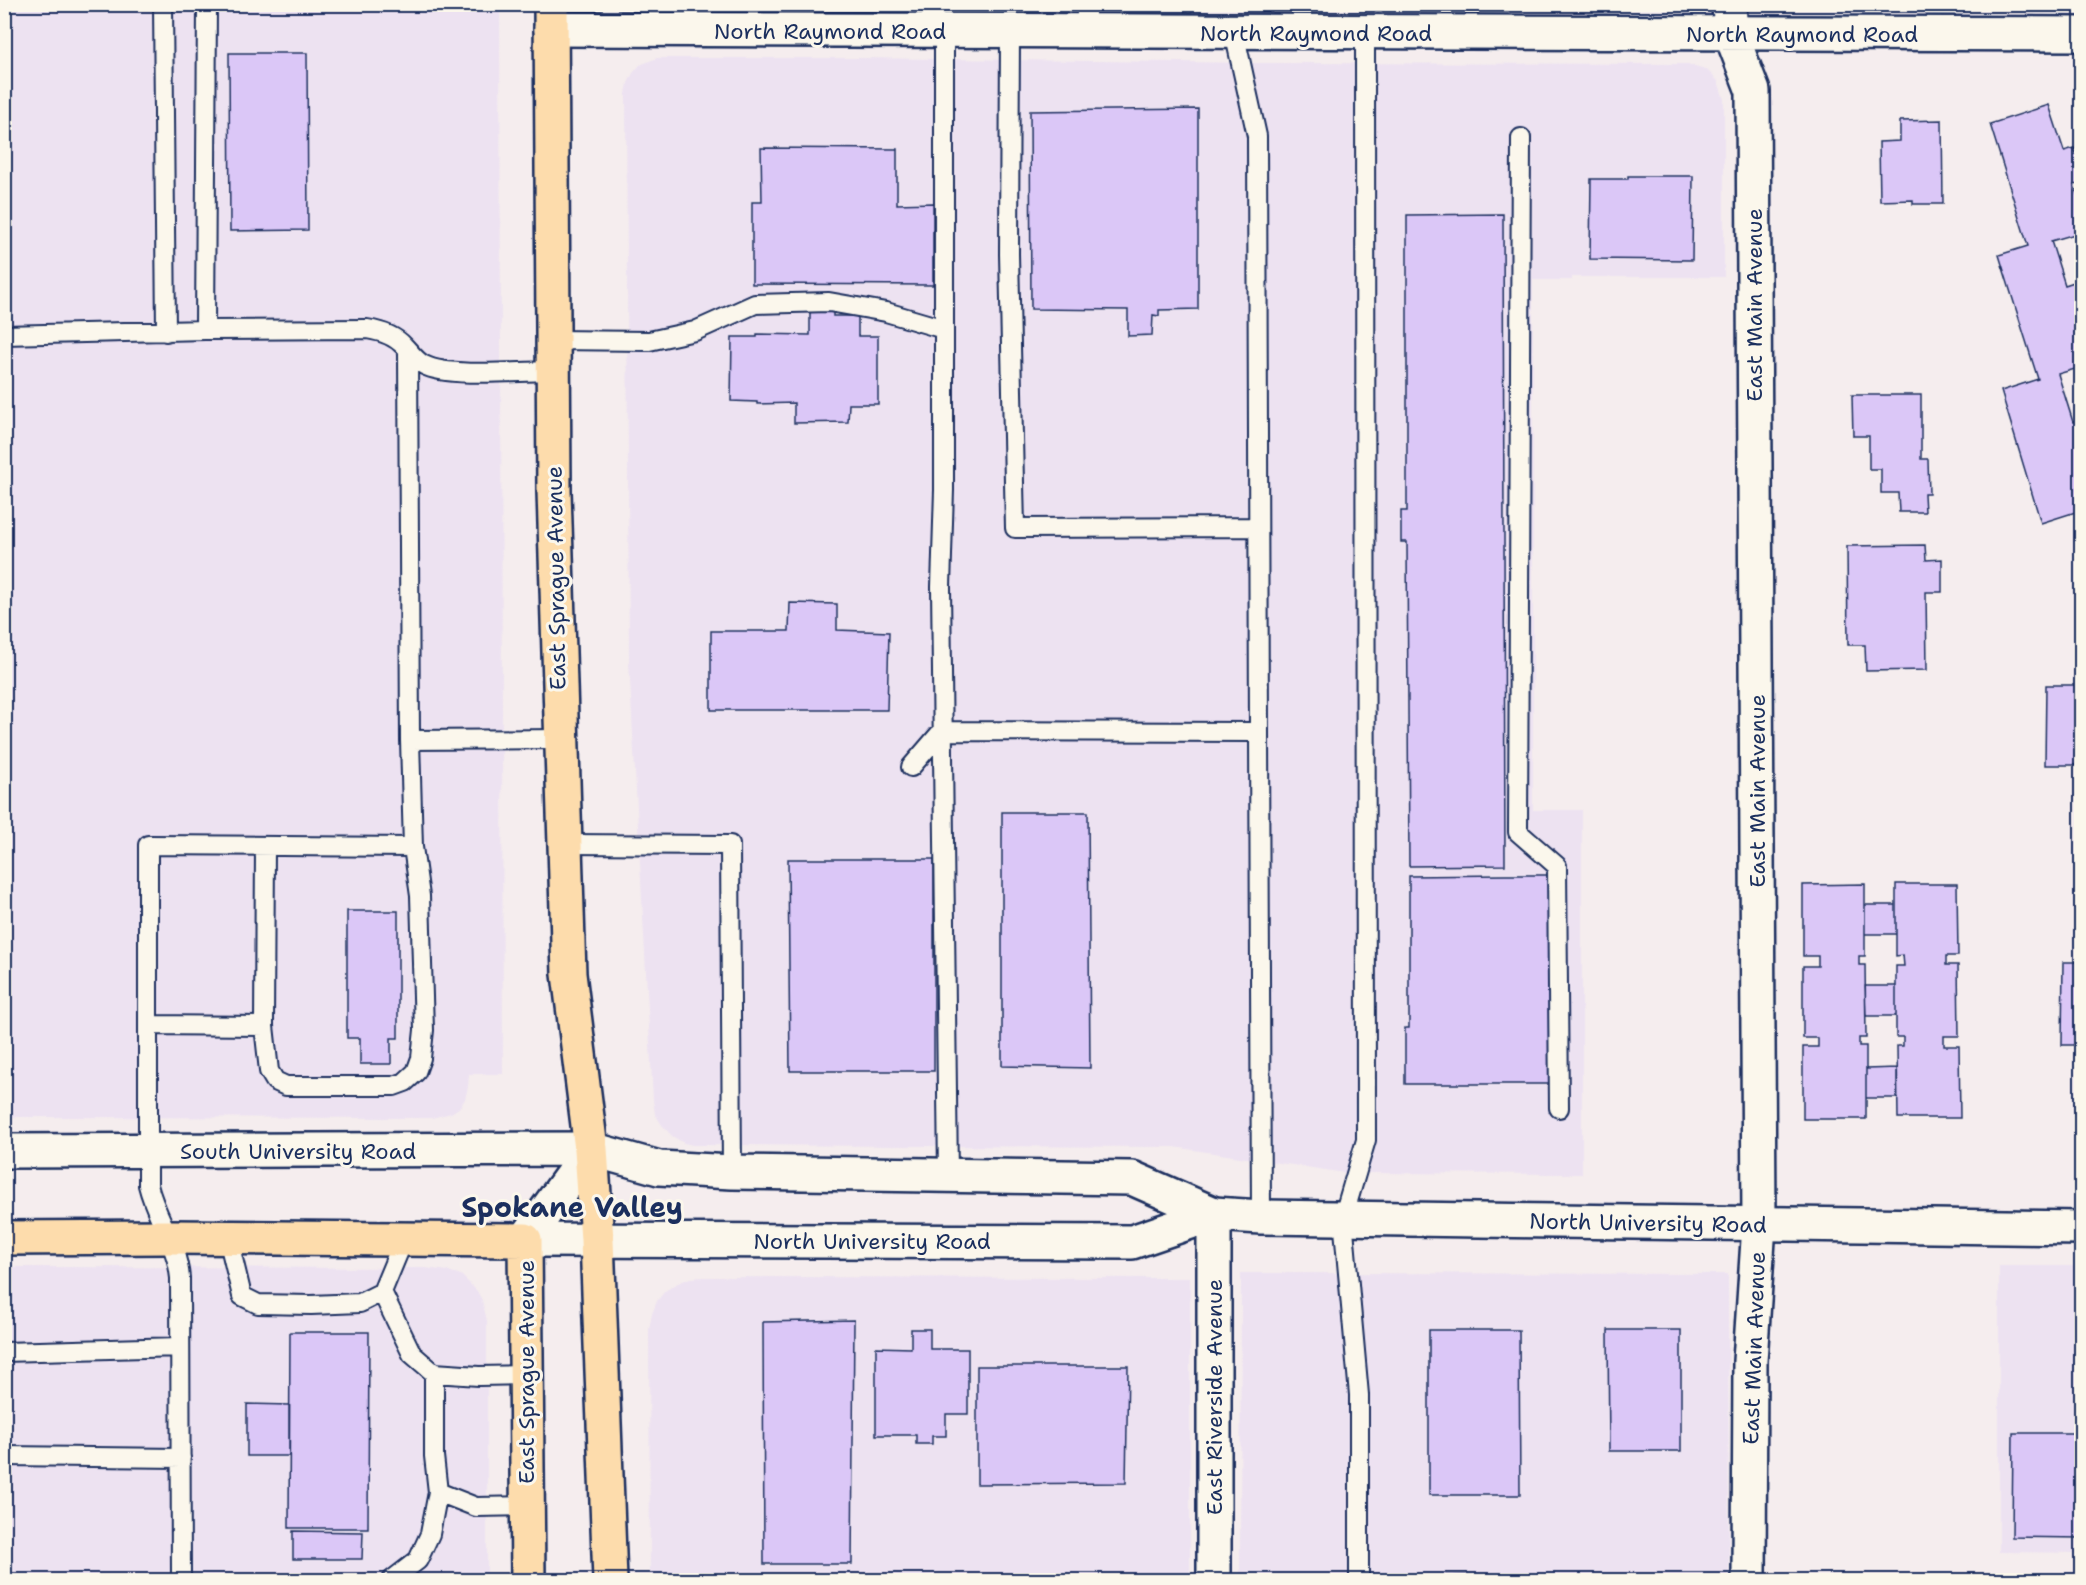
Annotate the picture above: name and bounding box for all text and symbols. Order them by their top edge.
street label: North Raymond Road [714,17,946,46]
street label: North Raymond Road [1200,19,1432,48]
street label: North Raymond Road [1686,20,1918,49]
street label: East Main Avenue [1740,208,1769,402]
street label: East Sprague Avenue [540,466,572,690]
street label: East Main Avenue [1743,694,1772,888]
street label: South University Road [180,1137,416,1166]
district label: Spokane Valley [461,1188,683,1226]
street label: North University Road [1529,1206,1767,1240]
street label: North University Road [753,1227,991,1256]
street label: East Main Avenue [1736,1251,1772,1445]
street label: East Sprague Avenue [512,1260,541,1484]
street label: East Riverside Avenue [1200,1279,1229,1515]

